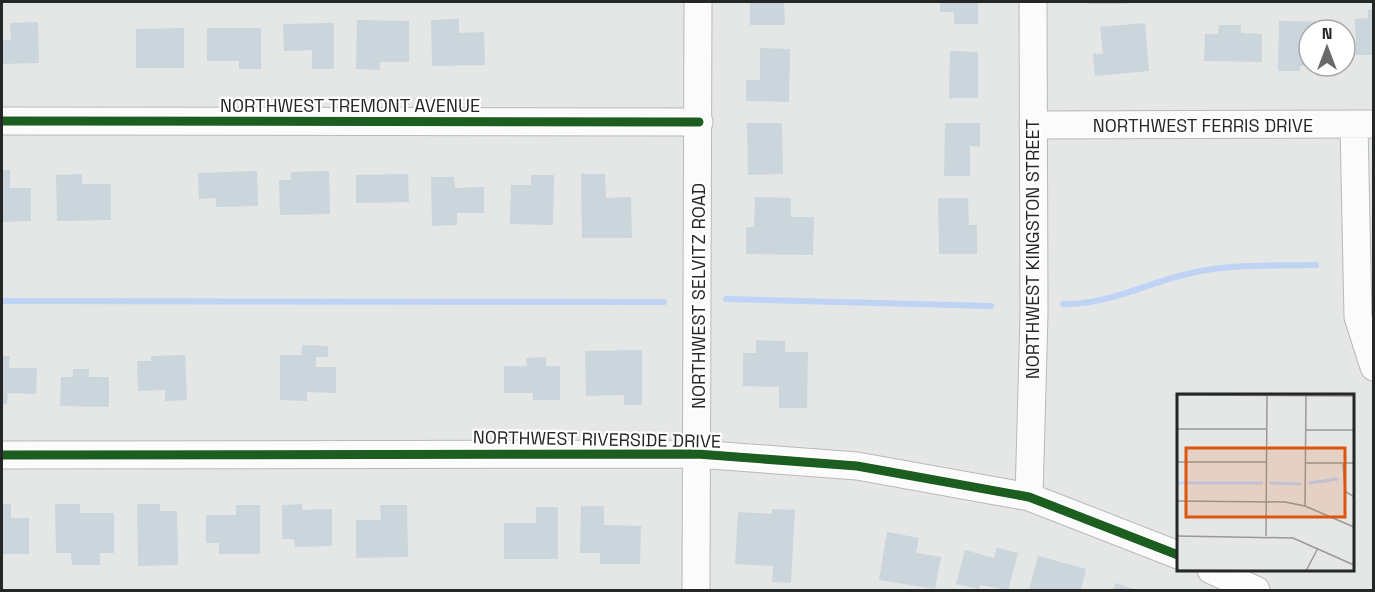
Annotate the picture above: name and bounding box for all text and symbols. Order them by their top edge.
north arrow [1297,18,1357,78]
text: N [1322,23,1332,44]
street label: NORTHWEST TREMONT AVENUE [220,94,480,117]
street label: NORTHWEST FERRIS DRIVE [1093,114,1313,137]
street label: NORTHWEST KINGSTON STREET [1021,118,1044,379]
street label: NORTHWEST SELVITZ ROAD [687,183,710,409]
inset map [1177,394,1354,571]
street label: NORTHWEST RIVERSIDE DRIVE [473,425,721,453]

